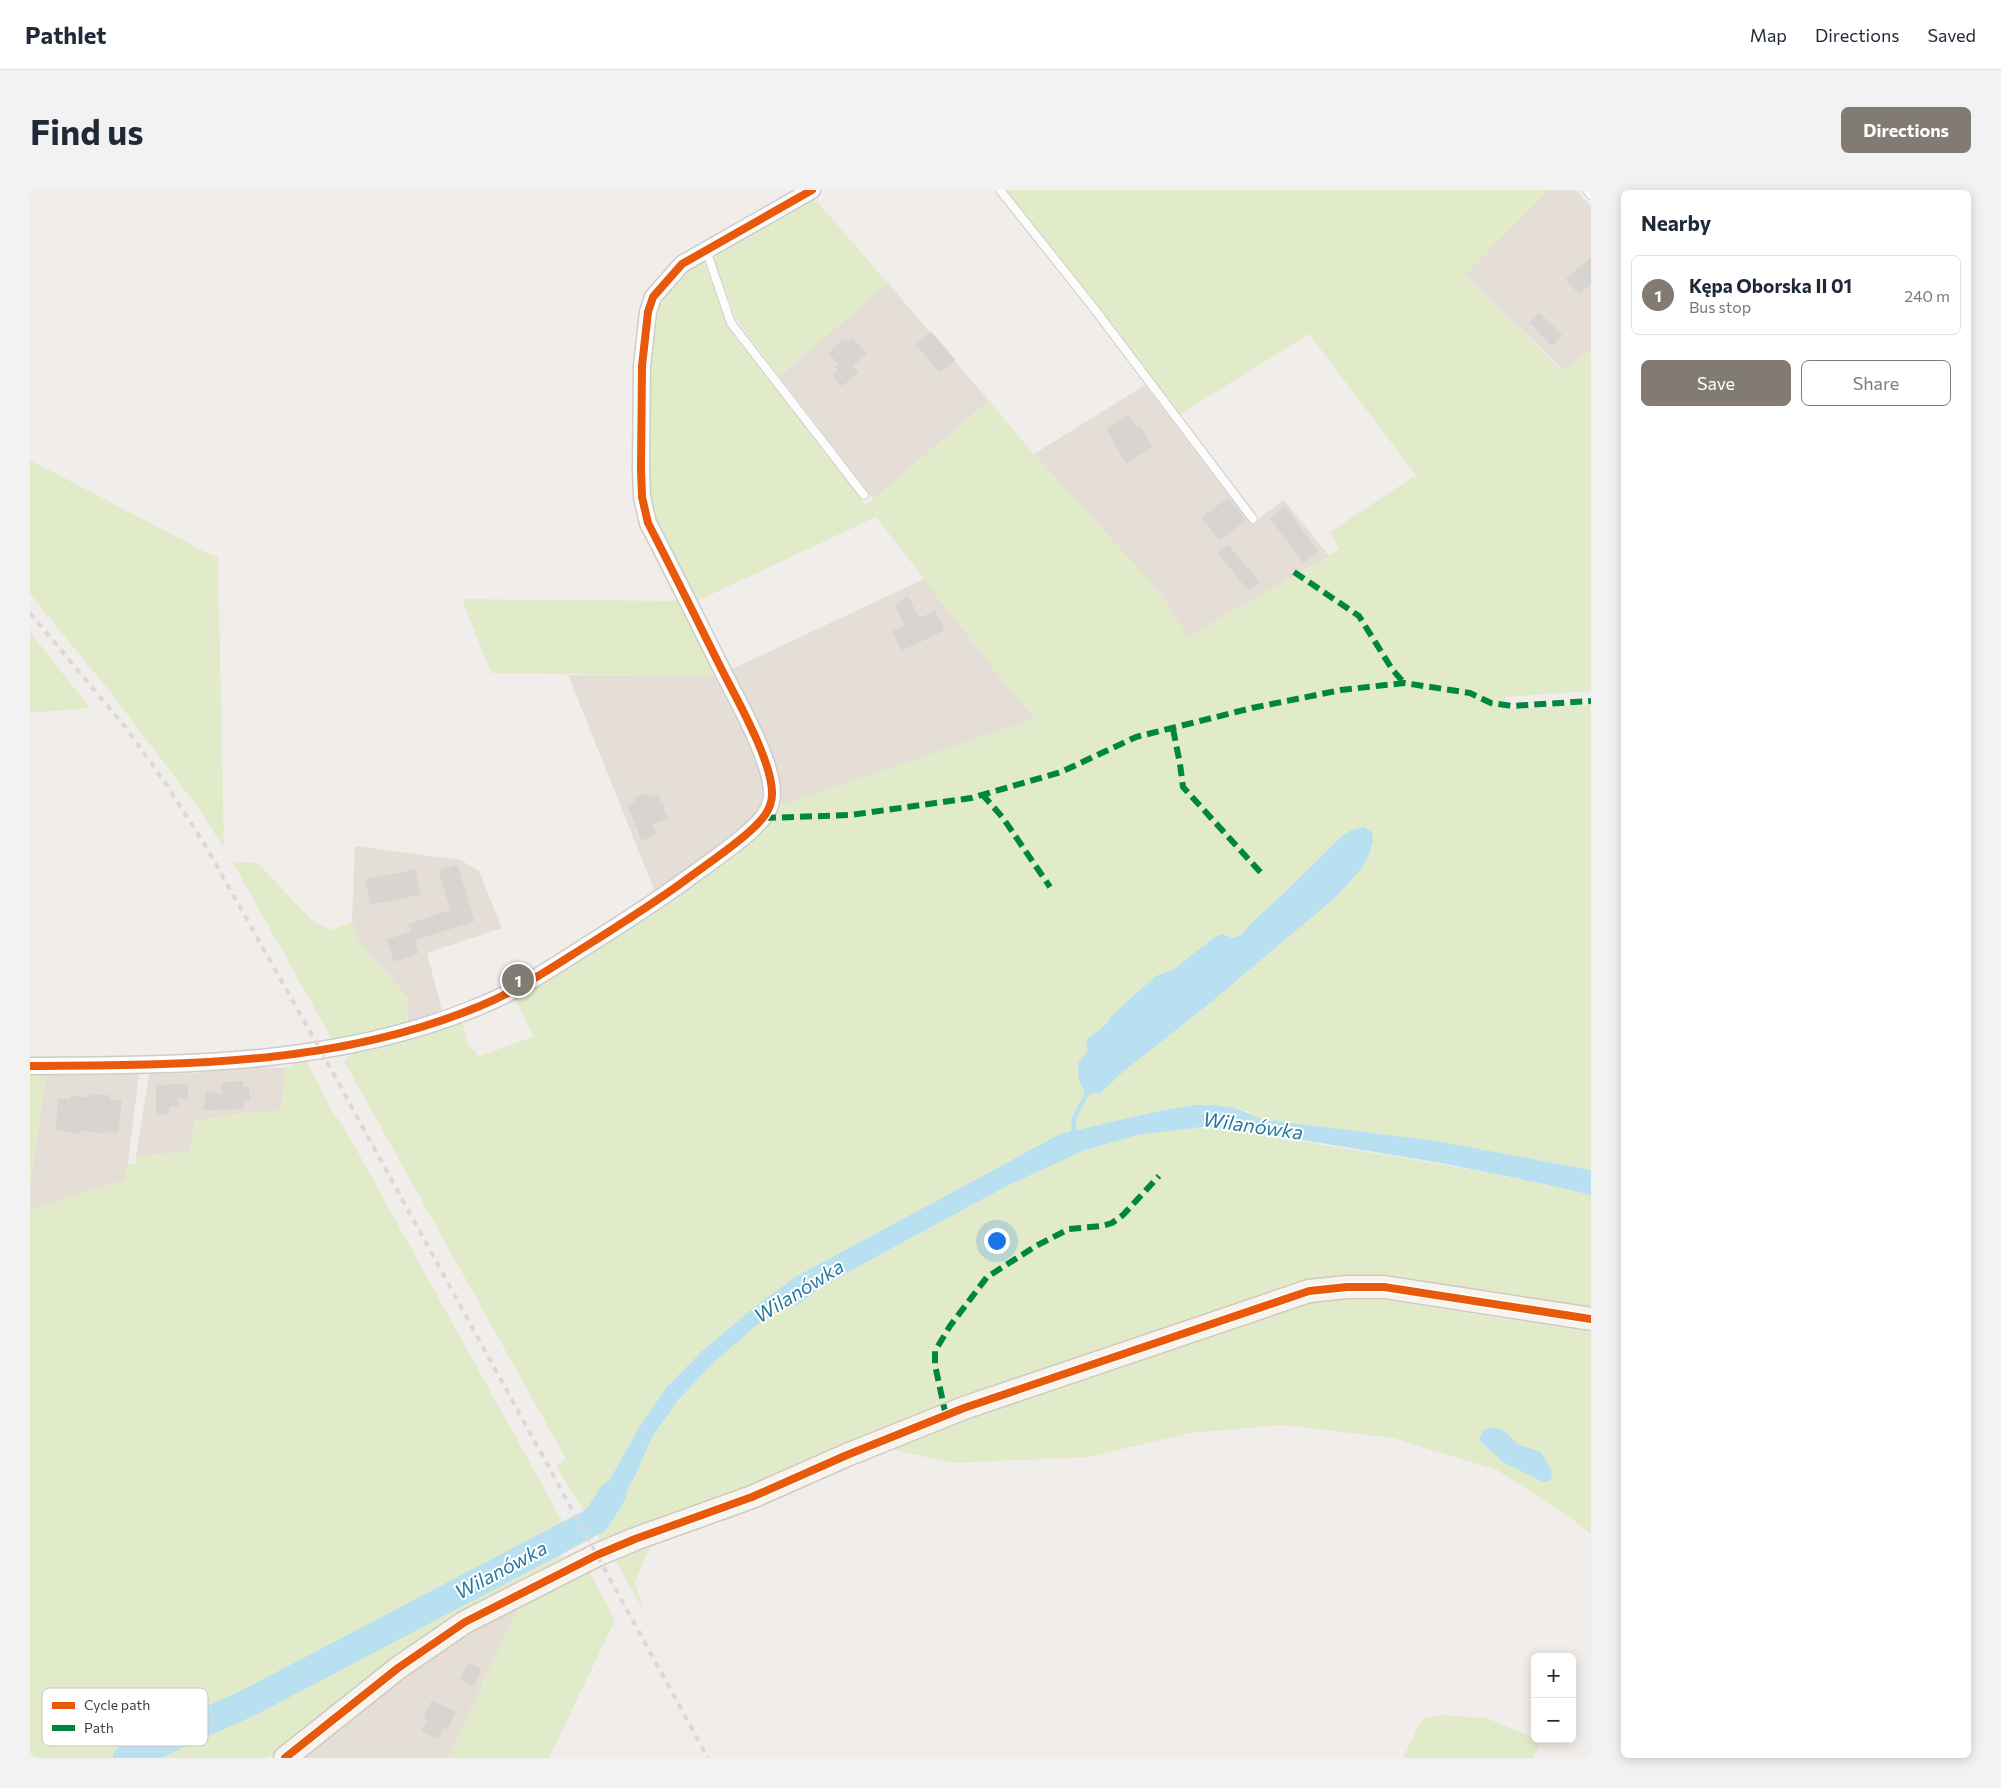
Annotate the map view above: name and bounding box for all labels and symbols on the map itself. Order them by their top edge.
pin: 1 [502,961,534,999]
water label: Wilanówka [1201,1106,1305,1144]
your location [984,1228,1010,1254]
water label: Wilanówka [749,1253,848,1327]
water label: Wilanówka [450,1535,551,1603]
legend [42,1688,208,1746]
text: Cycle path [84,1696,150,1713]
text: Path [84,1719,114,1736]

